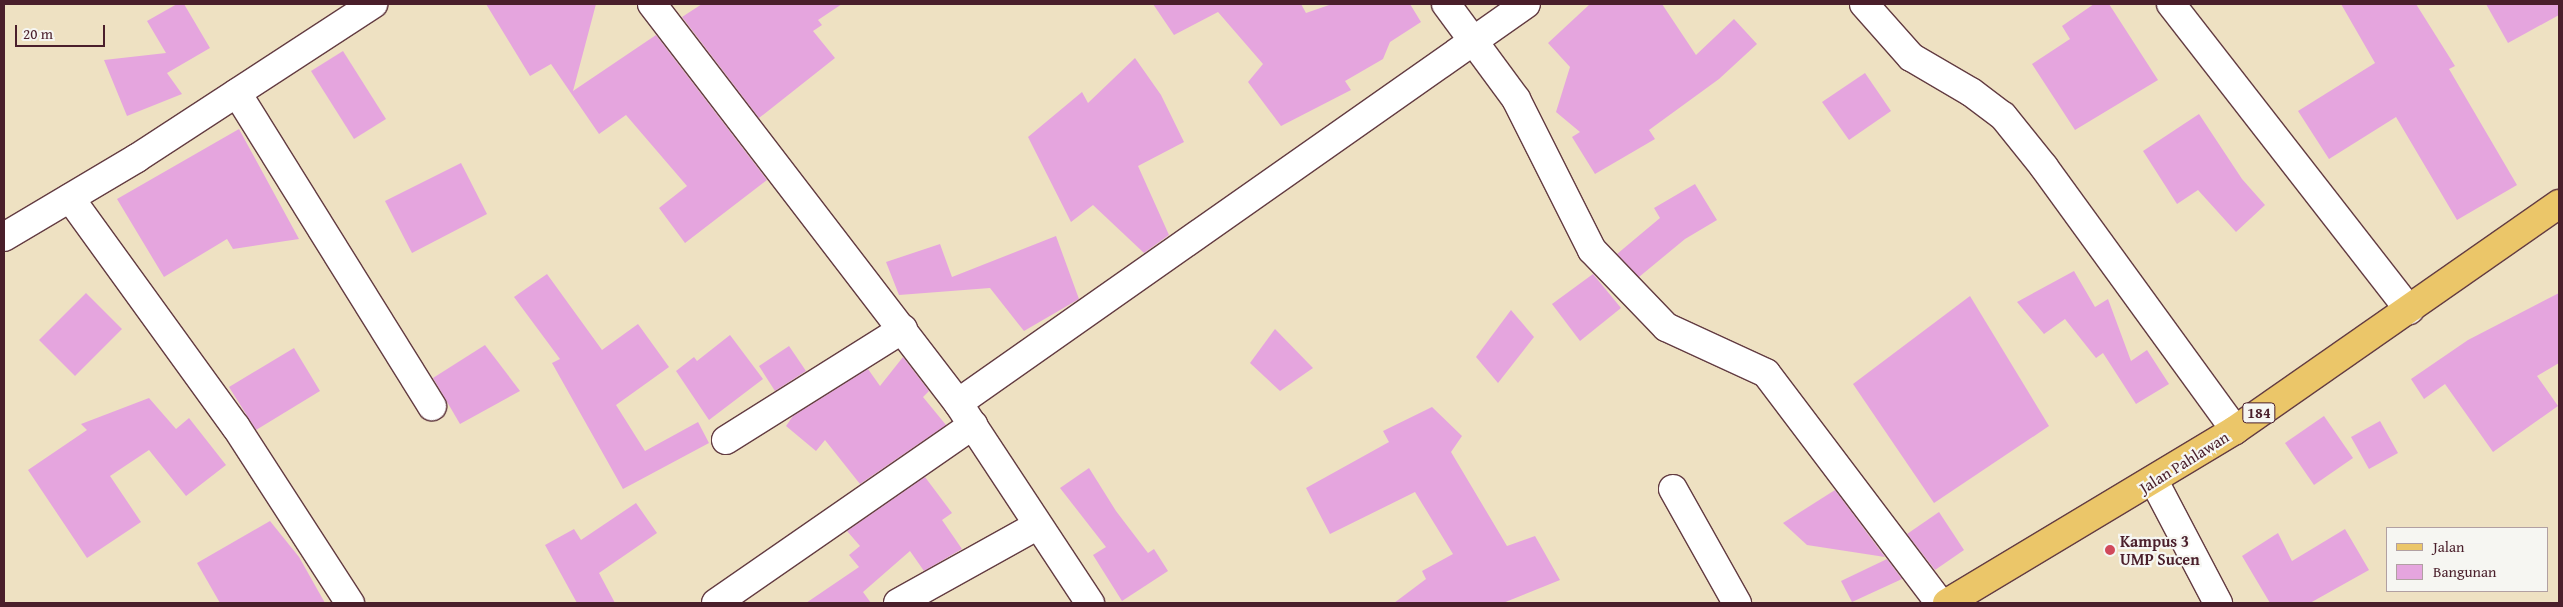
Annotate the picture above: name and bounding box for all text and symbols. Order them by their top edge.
scale bar [18,15,108,47]
text: 20 m [23,23,53,44]
road number: 184 [2242,400,2276,426]
street label: Jalan Pahlawan [2136,427,2232,497]
legend [2386,527,2548,592]
place label: Kampus 3 UMP Sucen [2120,531,2200,569]
text: Jalan [2433,536,2465,557]
marker: Kampus 3 UMP Sucen [2104,544,2116,556]
text: Bangunan [2433,561,2497,582]

